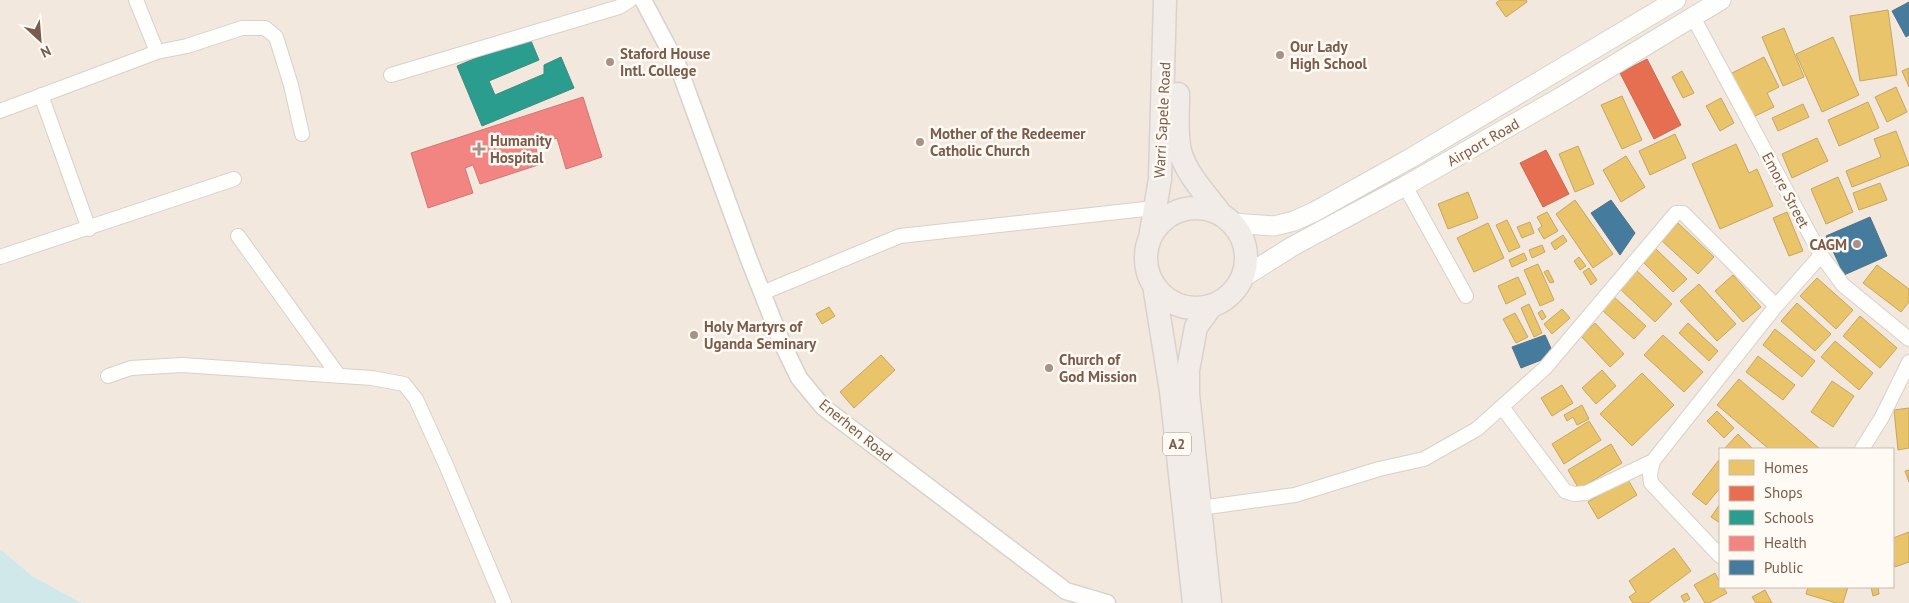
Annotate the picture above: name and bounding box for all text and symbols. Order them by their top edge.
north arrow [15,15,65,65]
place label: Our Lady High School [1290,37,1368,73]
text: N [38,42,54,62]
place label: Staford House Intl. College [620,44,711,80]
marker: Our Lady High School [1274,49,1286,61]
marker: Staford House Intl. College [604,56,616,68]
street label: Warri Sapele Road [1149,61,1175,179]
street label: Airport Road [1443,114,1523,170]
place label: Mother of the Redeemer Catholic Church [930,124,1086,160]
place label: Humanity Hospital [490,131,552,167]
marker: Mother of the Redeemer Catholic Church [914,136,926,148]
marker: Humanity Hospital [472,142,486,156]
street label: Emore Street [1758,149,1814,231]
place label: CAGM [1810,235,1847,254]
marker: CAGM [1851,238,1863,250]
place label: Holy Martyrs of Uganda Seminary [704,317,817,353]
marker: Holy Martyrs of Uganda Seminary [688,329,700,341]
place label: Church of God Mission [1059,350,1137,386]
marker: Church of God Mission [1043,362,1055,374]
street label: Enerhen Road [816,395,896,465]
road number: A2 [1163,432,1191,456]
legend [1719,448,1894,588]
text: Homes [1764,458,1808,477]
text: Shops [1764,483,1803,502]
text: Schools [1764,508,1814,527]
text: Health [1764,533,1807,552]
text: Public [1764,558,1803,577]

